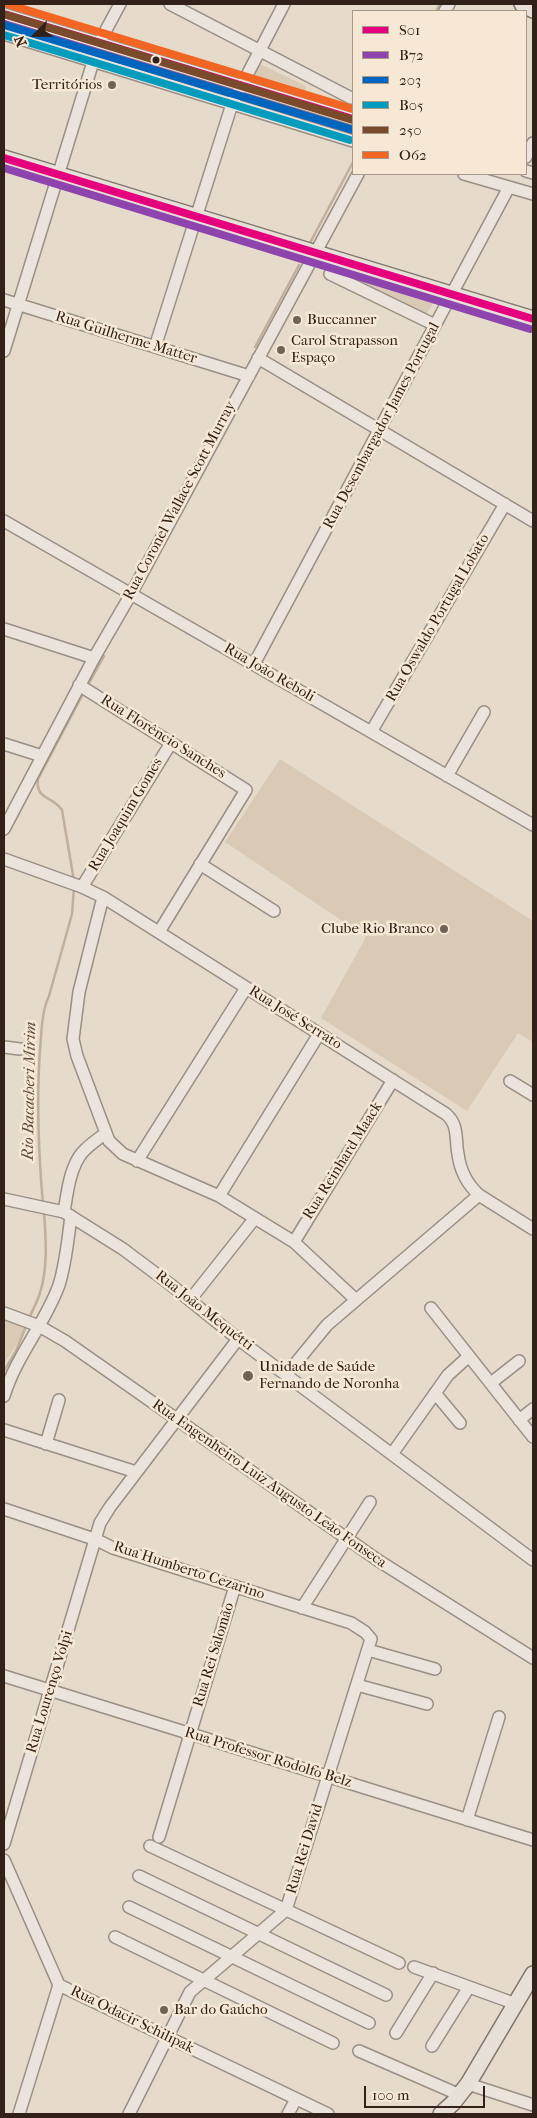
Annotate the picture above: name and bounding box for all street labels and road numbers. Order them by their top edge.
street label: Rua Guilherme Matter [53,308,199,368]
street label: Rua Desembargador James Portugal [320,320,444,532]
street label: Rua Coronel Wallace Scott Murray [120,399,240,603]
street label: Rua Oswaldo Portugal Lobato [382,531,494,705]
street label: Rua João Reboli [220,640,318,706]
street label: Rua Florêncio Sanches [97,691,229,783]
street label: Rua Joaquim Gomes [85,755,167,875]
street label: Rua José Serrato [245,982,345,1054]
street label: Rua Reinhard Maack [300,1099,386,1223]
street label: Rua João Mequétti [151,1267,257,1355]
street label: Rua Engenheiro Luiz Augusto Leão Fonseca [148,1396,390,1572]
street label: Rua Humberto Cezarino [111,1538,267,1604]
street label: Rua Rei Salomão [190,1601,238,1709]
street label: Rua Lourenço Volpi [23,1629,77,1755]
street label: Rua Professor Rodolfo Belz [182,1724,354,1792]
street label: Rua Rei David [283,1802,327,1896]
street label: Rua Odacir Schilipak [67,1982,197,2058]

